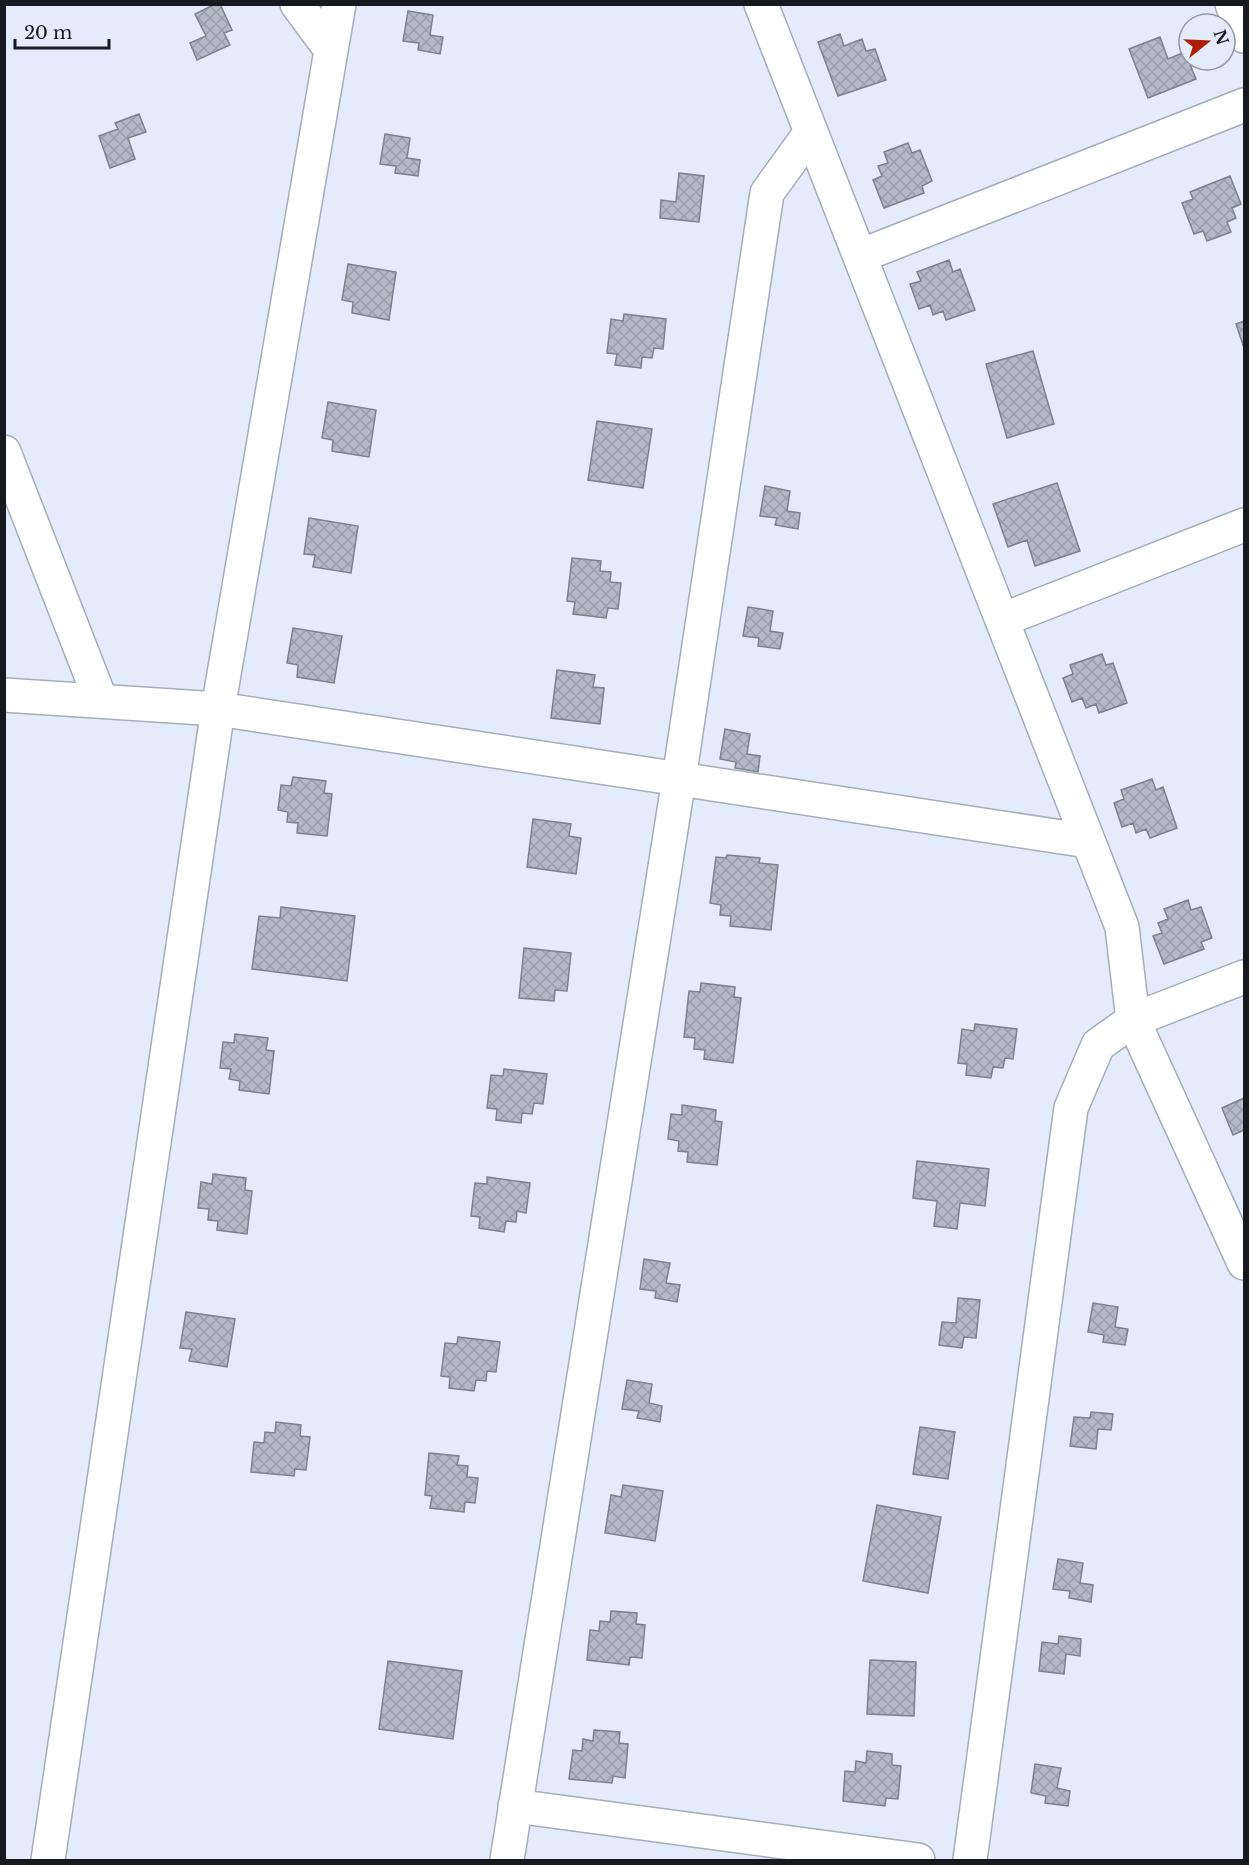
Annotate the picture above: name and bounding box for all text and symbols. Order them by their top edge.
scale bar [15,12,110,50]
north arrow [1177,12,1237,72]
text: 20 m [24,22,72,44]
text: N [1209,27,1233,48]

